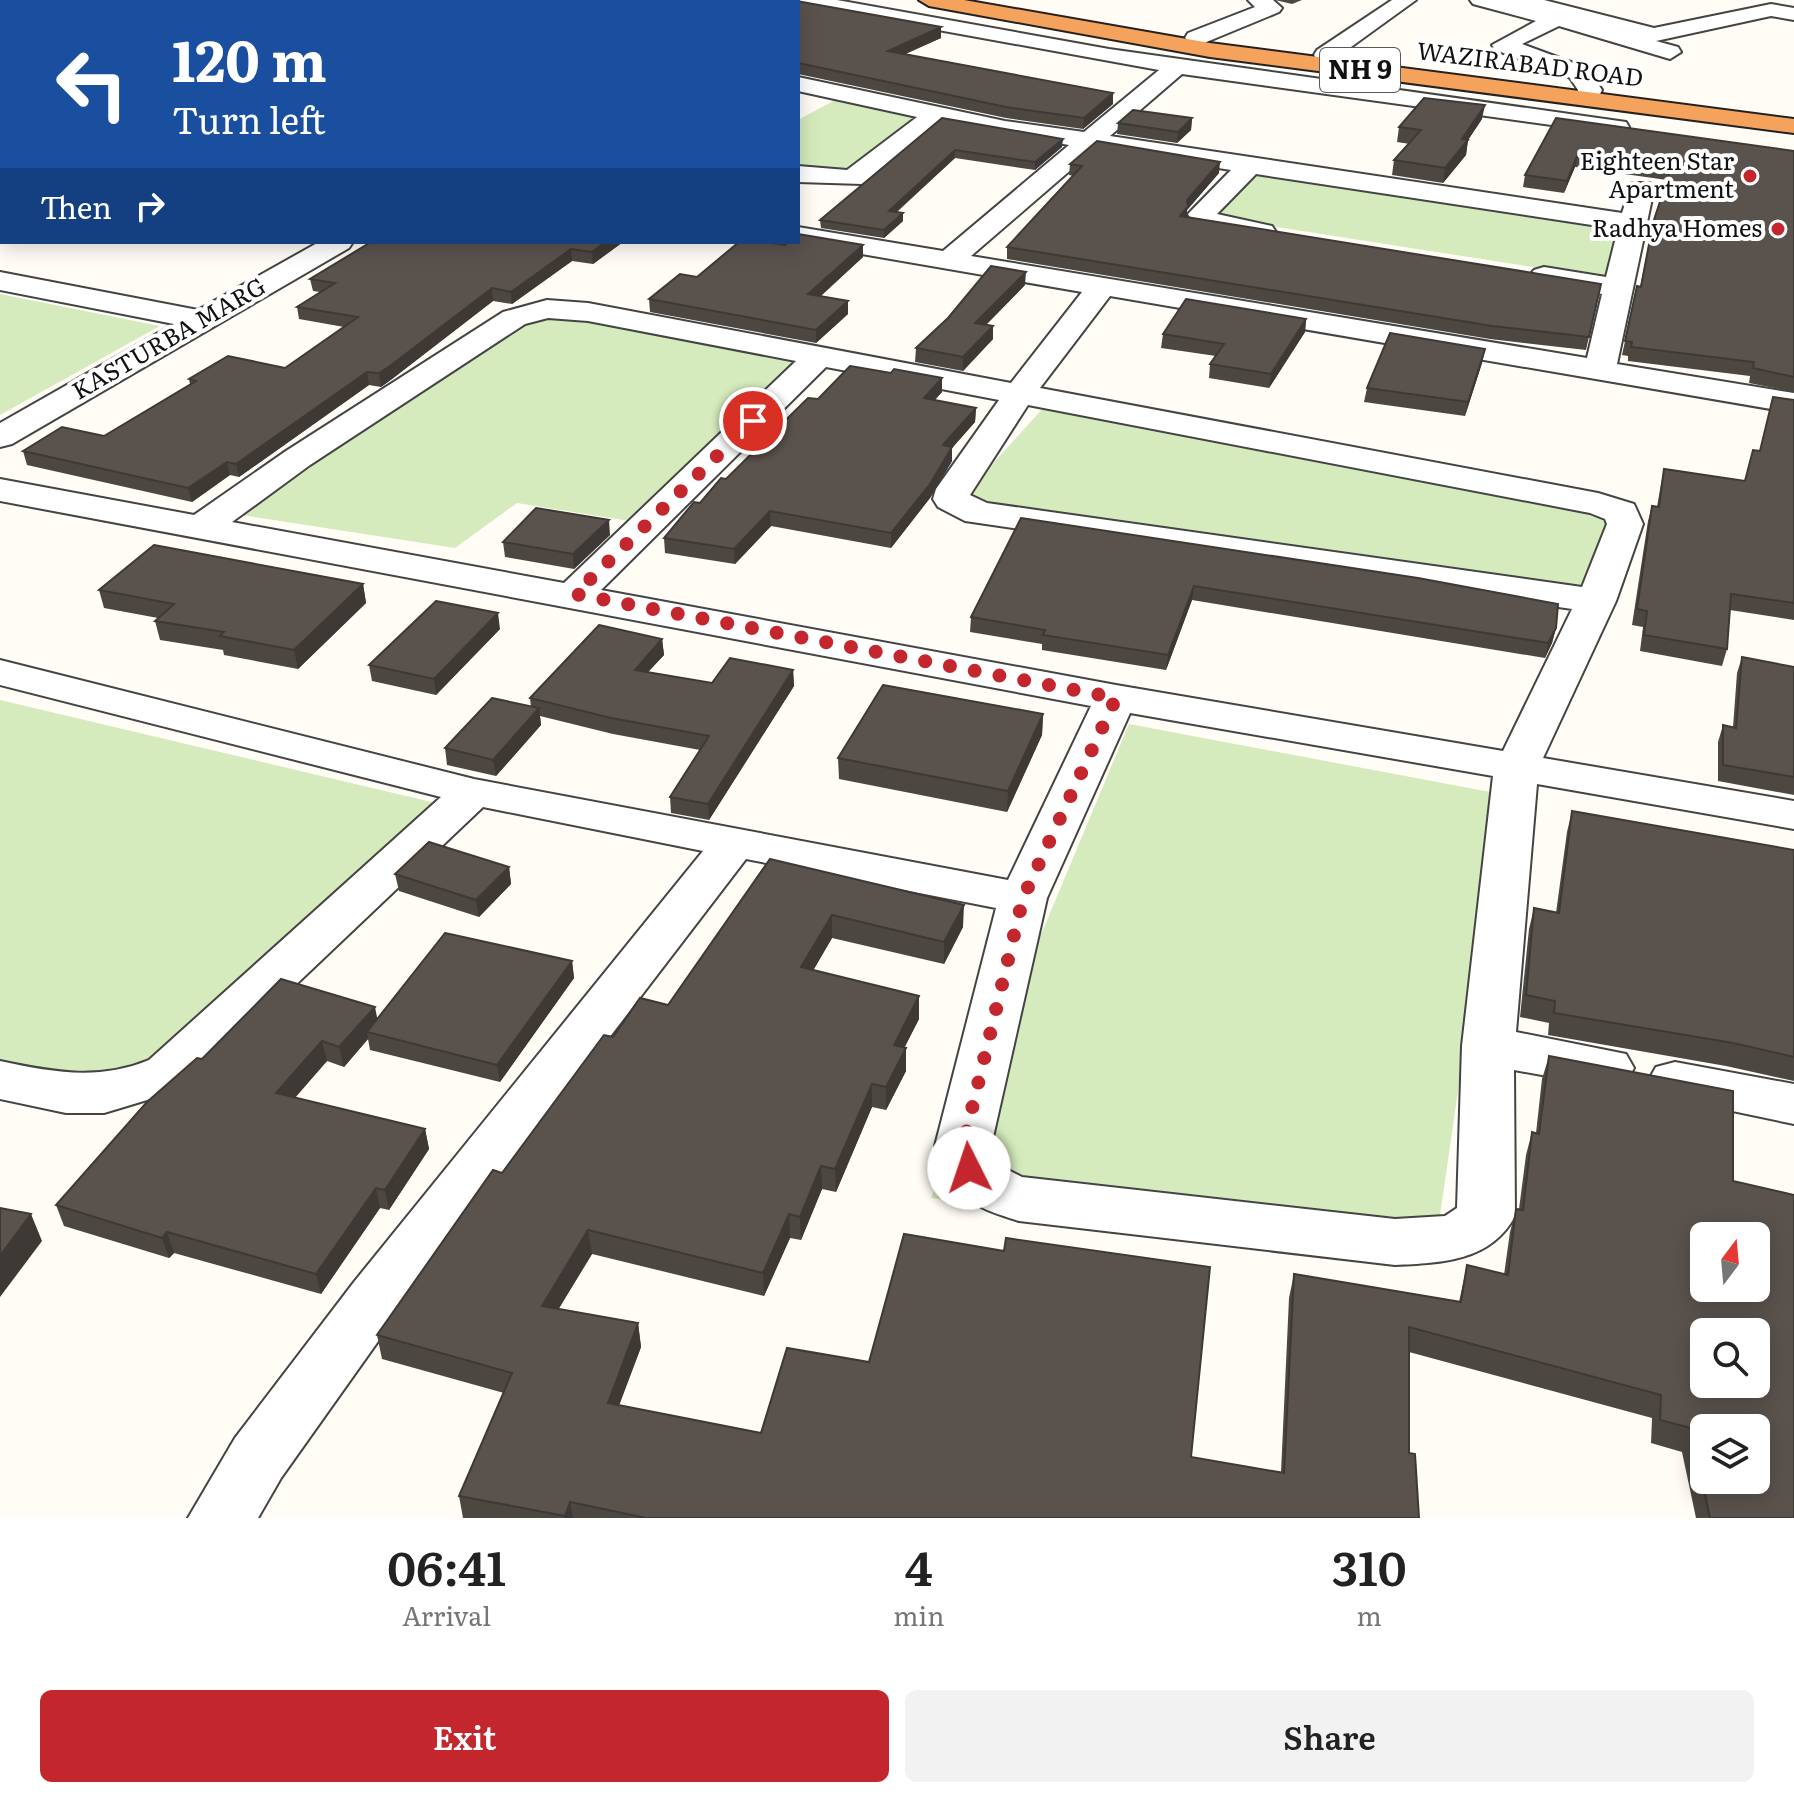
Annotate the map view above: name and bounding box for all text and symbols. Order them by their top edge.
text: 120 m [172,16,327,99]
street label: WAZIRABAD ROAD [1415,31,1645,94]
icon: left [40,32,144,136]
road number: NH 9 [1320,48,1400,92]
text: Turn left [172,92,326,145]
place label: Eighteen Star Apartment [1580,142,1735,205]
marker: Eighteen Star Apartment [1741,167,1759,185]
text: Then [40,184,112,228]
icon: right [128,184,172,228]
place label: Radhya Homes [1592,209,1762,244]
marker: Radhya Homes [1769,220,1787,238]
street label: KASTURBA MARG [64,267,271,407]
pin [719,387,787,455]
icon: arrive [731,399,775,443]
position arrow [927,1126,1011,1210]
north arrow [1690,1222,1770,1302]
map controls [1690,1222,1770,1494]
button: search [1690,1318,1770,1398]
button: layers [1690,1414,1770,1494]
text: 06:41 [387,1530,506,1601]
text: 4 [905,1530,933,1601]
text: 310 [1332,1530,1407,1601]
text: Arrival [402,1595,491,1634]
text: min [893,1595,944,1634]
text: m [1357,1595,1382,1634]
button: Exit [40,1690,889,1782]
button: Share [905,1690,1754,1782]

